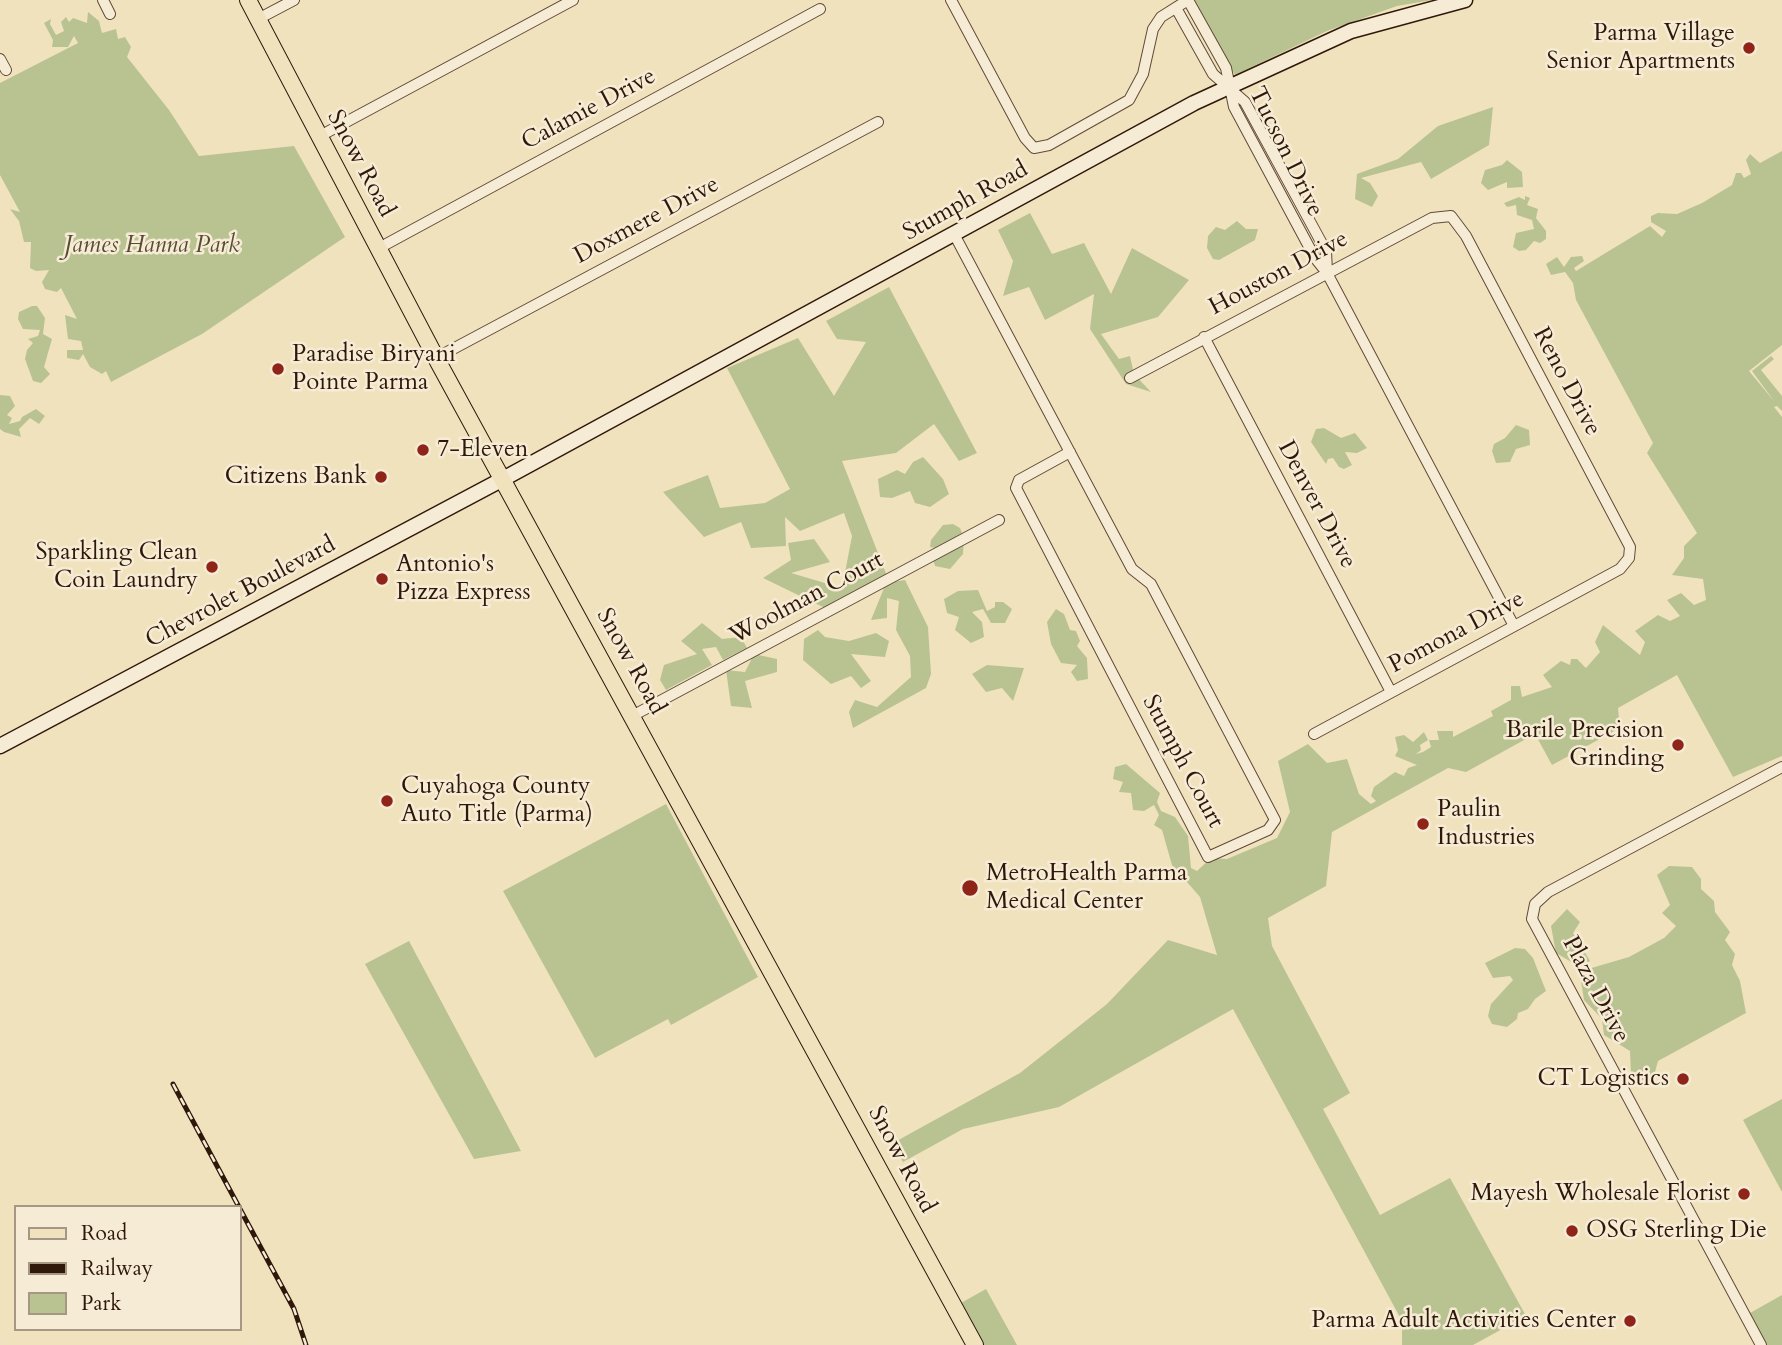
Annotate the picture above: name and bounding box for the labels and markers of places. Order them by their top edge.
place label: Parma Village Senior Apartments [1547,20,1735,76]
marker: Parma Village Senior Apartments [1741,40,1757,56]
place label: Paradise Biryani Pointe Parma [292,341,456,397]
marker: Paradise Biryani Pointe Parma [270,361,286,377]
place label: 7-Eleven [437,436,528,464]
marker: 7-Eleven [415,442,431,458]
place label: Citizens Bank [225,463,367,491]
marker: Citizens Bank [373,469,389,485]
place label: Sparkling Clean Coin Laundry [35,539,198,595]
place label: Antonio's Pizza Express [396,551,530,607]
marker: Sparkling Clean Coin Laundry [204,559,220,575]
marker: Antonio's Pizza Express [374,571,390,587]
place label: Barile Precision Grinding [1505,717,1664,773]
marker: Barile Precision Grinding [1670,737,1686,753]
place label: Cuyahoga County Auto Title (Parma) [401,773,593,829]
marker: Cuyahoga County Auto Title (Parma) [379,793,395,809]
place label: Paulin Industries [1437,796,1535,852]
marker: Paulin Industries [1415,816,1431,832]
place label: MetroHealth Parma Medical Center [986,860,1187,916]
marker: MetroHealth Parma Medical Center [960,878,980,898]
place label: CT Logistics [1538,1065,1669,1093]
marker: CT Logistics [1675,1071,1691,1087]
place label: Mayesh Wholesale Florist [1470,1180,1730,1208]
marker: Mayesh Wholesale Florist [1736,1186,1752,1202]
place label: OSG Sterling Die [1586,1217,1767,1245]
marker: OSG Sterling Die [1564,1223,1580,1239]
place label: Parma Adult Activities Center [1311,1307,1616,1335]
marker: Parma Adult Activities Center [1622,1313,1638,1329]

